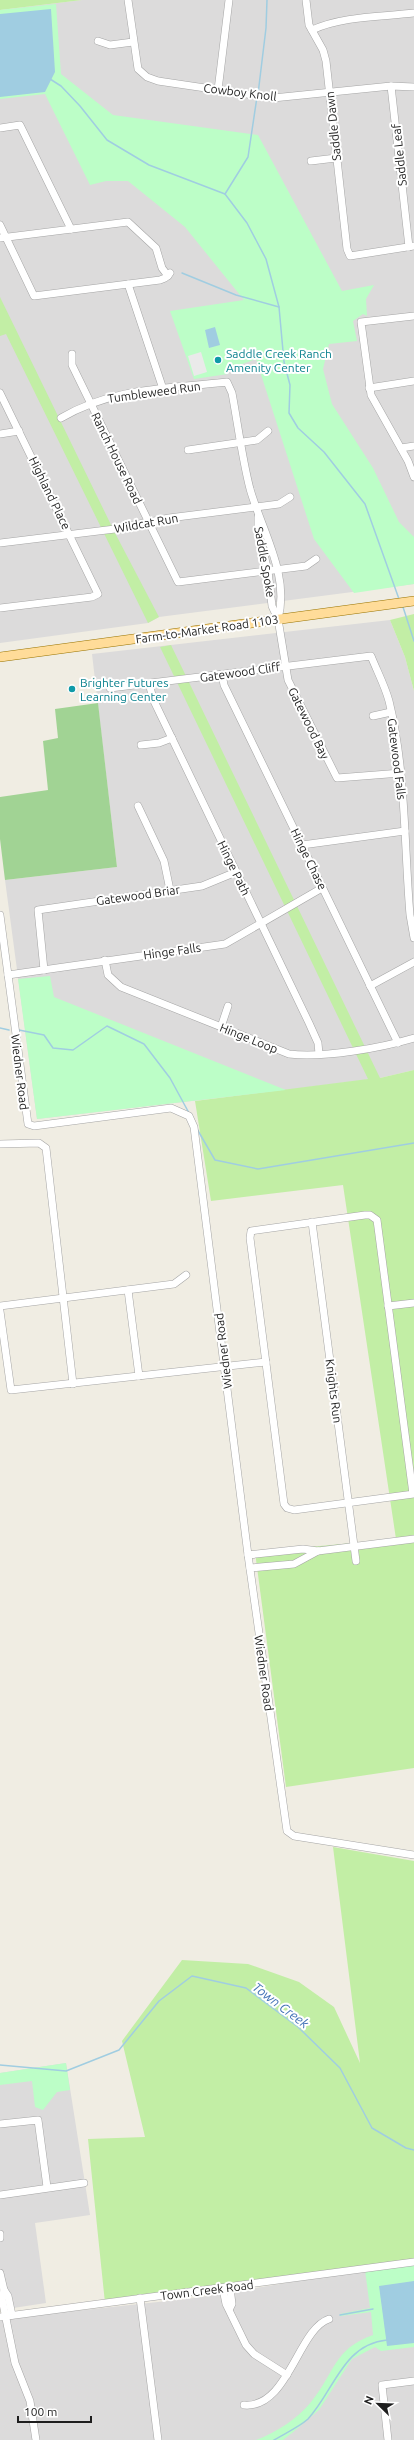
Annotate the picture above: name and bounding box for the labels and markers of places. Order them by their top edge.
place label: Saddle Creek Ranch Amenity Center [226,347,332,374]
marker: Saddle Creek Ranch Amenity Center [213,355,223,365]
place label: Brighter Futures Learning Center [80,676,168,703]
marker: Brighter Futures Learning Center [67,684,77,694]

